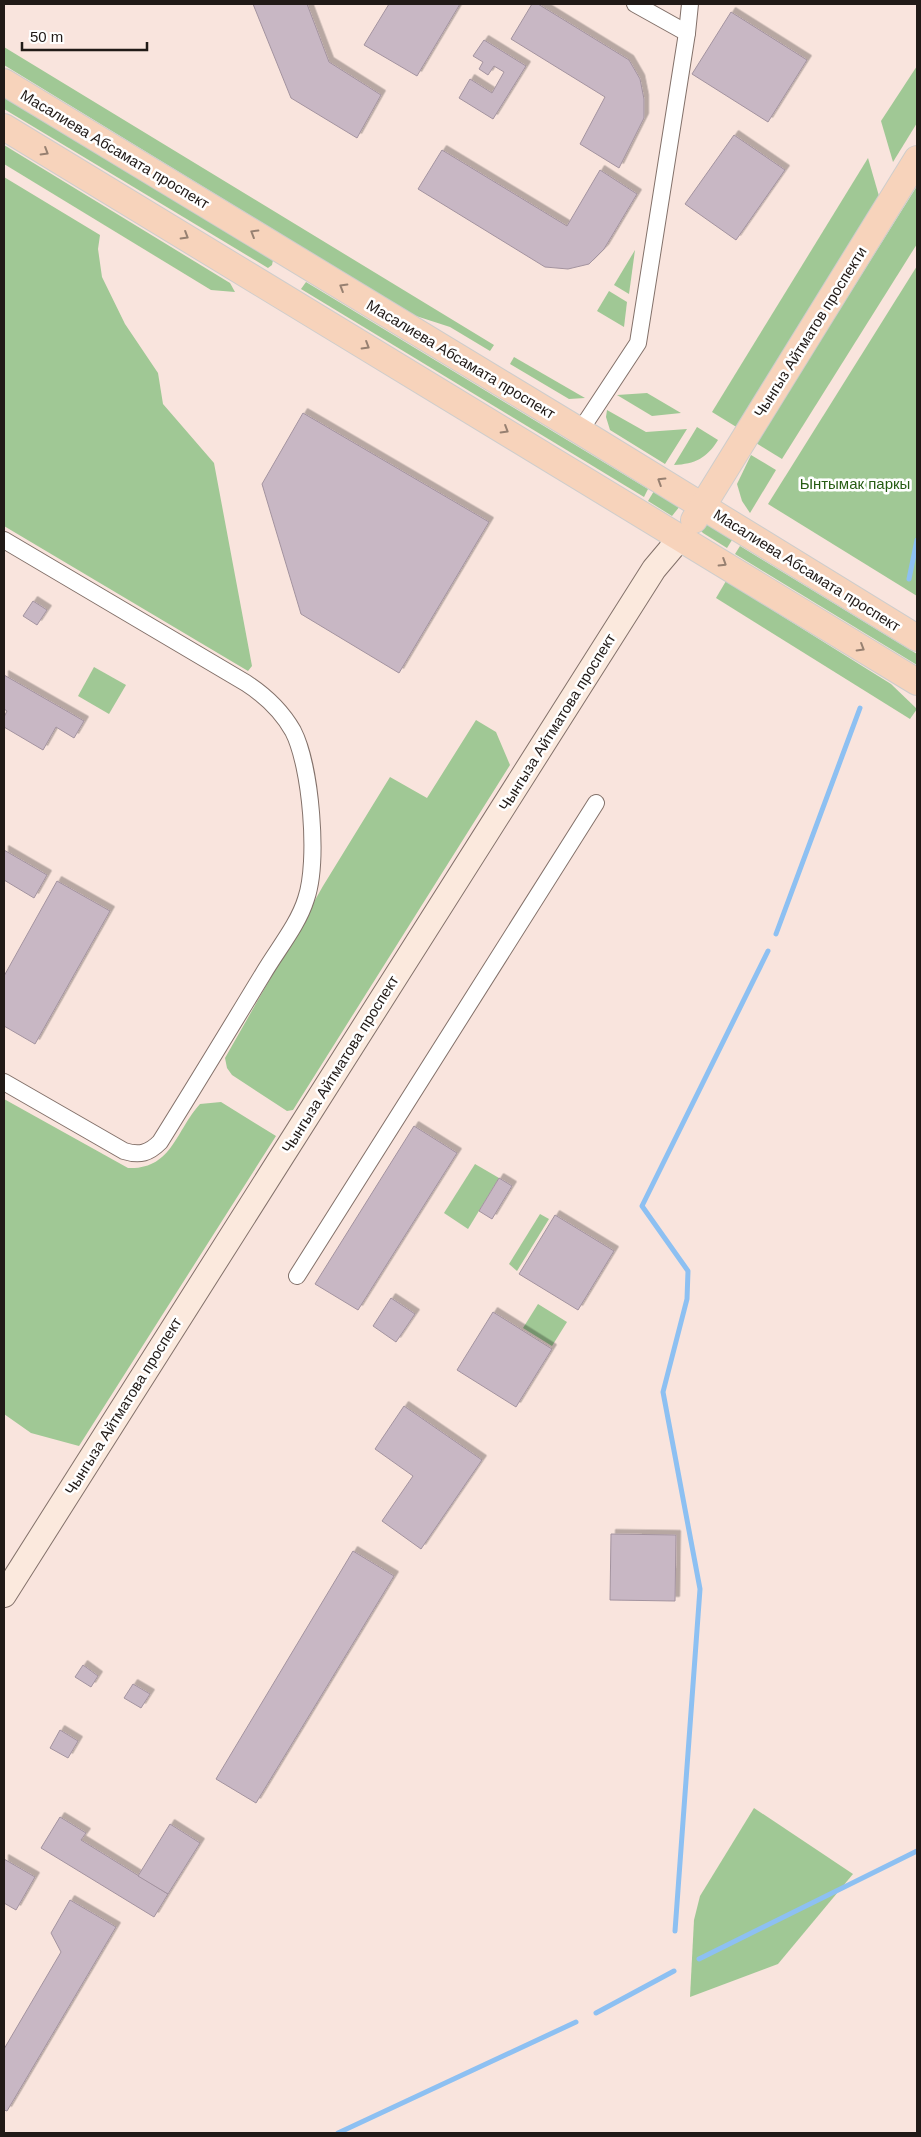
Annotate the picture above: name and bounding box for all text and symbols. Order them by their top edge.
scale bar [22,20,148,52]
text: 50 m [30,28,63,45]
street label: Масалиева Абсамата проспект [18,86,212,212]
one-way arrow [40,146,49,156]
one-way arrow [179,230,188,240]
one-way arrow [251,230,260,240]
street label: Чынгыз Айтматов проспекти [750,244,870,420]
one-way arrow [340,284,349,294]
street label: Масалиева Абсамата проспект [364,296,558,422]
one-way arrow [360,340,369,350]
one-way arrow [499,424,508,434]
park label: Ынтымак паркы [800,475,910,492]
one-way arrow [658,478,667,487]
street label: Масалиева Абсамата проспект [711,505,904,635]
one-way arrow [717,556,726,566]
street label: Чынгыза Айтматова проспект [495,630,619,814]
one-way arrow [856,641,865,651]
street label: Чынгыза Айтматова проспект [278,972,402,1156]
street label: Чынгыза Айтматова проспект [61,1314,185,1498]

